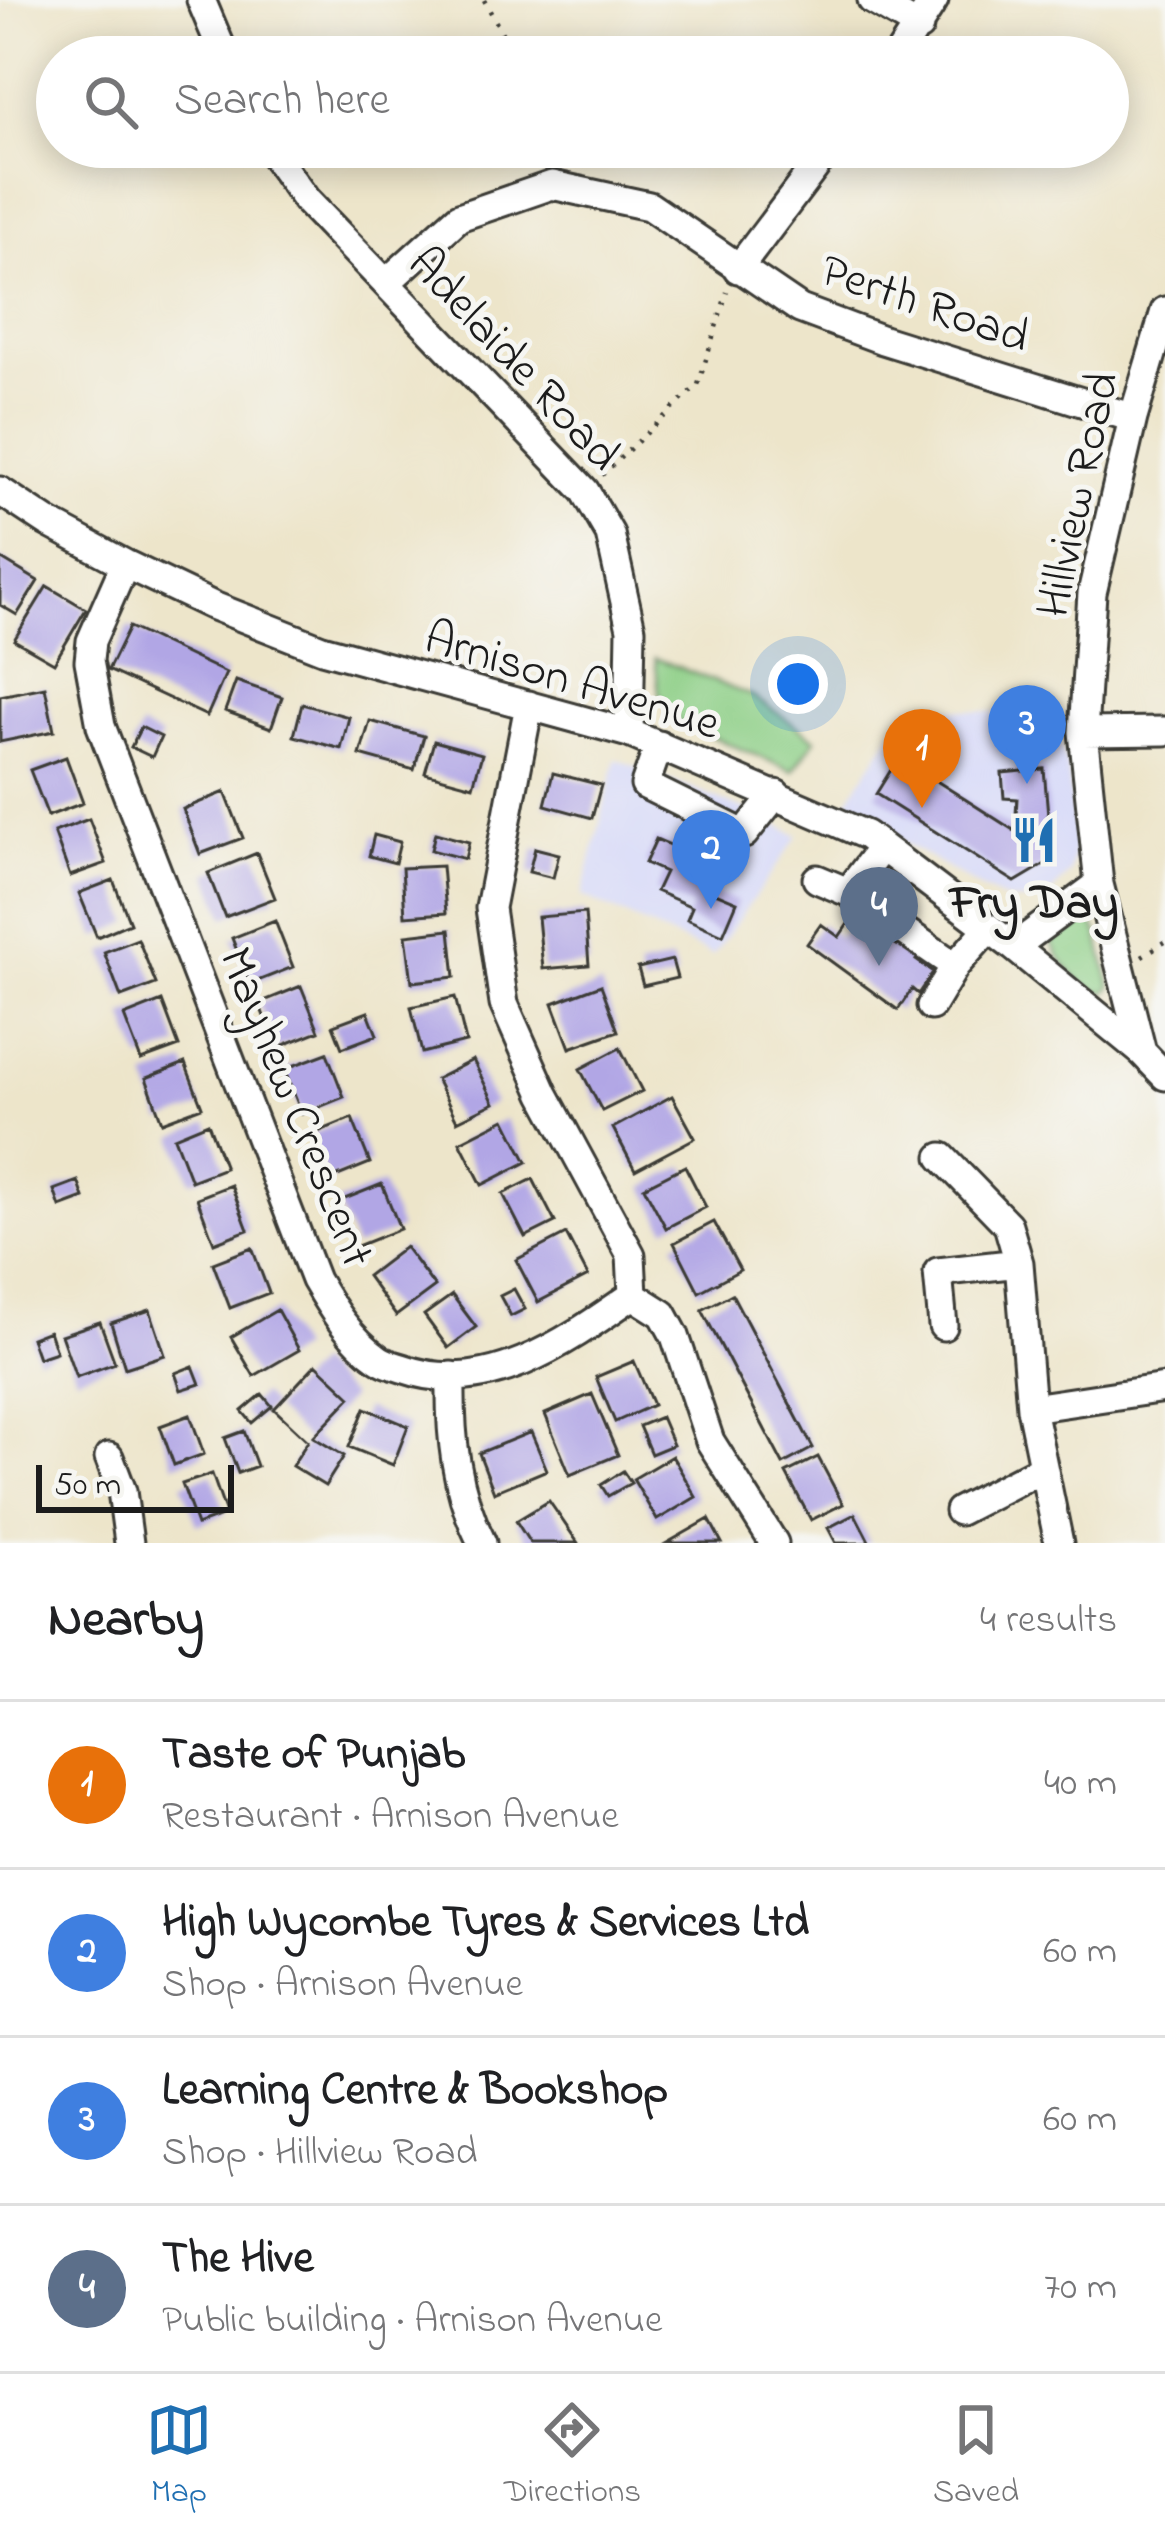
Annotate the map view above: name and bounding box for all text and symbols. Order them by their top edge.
search box [36,36,1129,168]
icon: search [78,69,144,135]
text: Search here [174,69,390,135]
street label: Adelaide Road [389,232,635,489]
street label: Perth Road [811,237,1038,374]
street label: Hillview Road [1020,366,1140,624]
street label: Arnison Avenue [415,605,728,761]
your location [768,654,828,714]
pin: 3 [988,685,1066,784]
pin: 1 [883,709,961,808]
pin: 2 [672,810,750,909]
restaurant icon: Fry Day [1009,815,1059,865]
pin: 4 [840,867,918,966]
place label: Fry Day [948,870,1118,940]
street label: Mayhew Crescent [198,937,390,1278]
scale bar [36,1459,234,1512]
text: 50 m [54,1462,121,1510]
text: Nearby [48,1584,204,1659]
text: 4 results [980,1593,1117,1650]
text: Taste of Punjab [162,1723,465,1789]
text: 1 [81,1756,93,1813]
text: 40 m [1044,1756,1117,1813]
text: Restaurant · Arnison Avenue [162,1789,619,1846]
text: High Wycombe Tyres & Services Ltd [162,1891,809,1957]
text: 2 [77,1924,97,1981]
text: 60 m [1043,1924,1117,1981]
text: Shop · Arnison Avenue [162,1957,523,2014]
text: Learning Centre & Bookshop [162,2059,668,2125]
text: 3 [79,2092,95,2149]
text: 60 m [1043,2092,1117,2149]
text: Shop · Hillview Road [162,2125,477,2182]
text: The Hive [162,2227,314,2293]
text: 4 [79,2260,95,2317]
text: 70 m [1044,2260,1117,2317]
text: Public building · Arnison Avenue [162,2293,662,2350]
tab: Map [146,2397,212,2517]
tab: Directions [504,2397,641,2517]
tab: Saved [933,2397,1019,2517]

